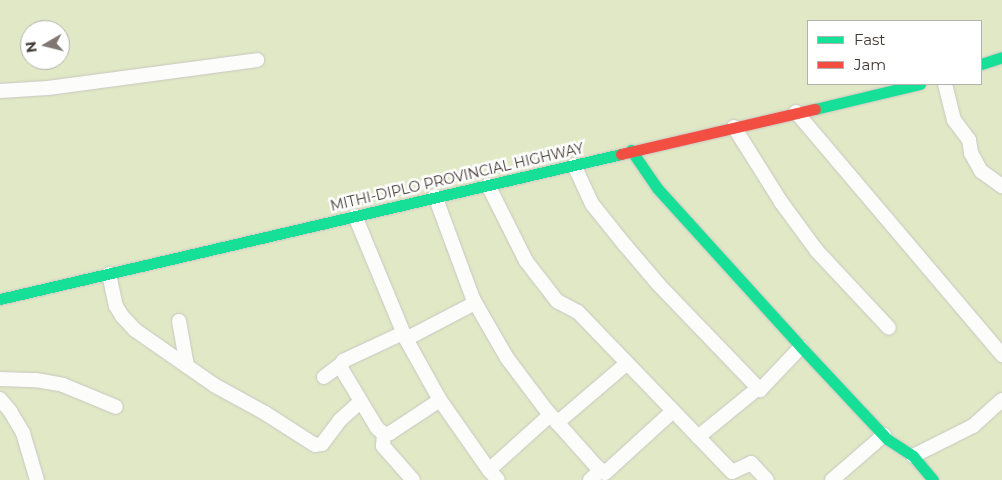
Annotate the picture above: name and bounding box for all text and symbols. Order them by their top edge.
north arrow [20,20,70,70]
legend [807,20,982,85]
text: Fast [854,30,885,49]
text: N [21,40,41,54]
text: Jam [854,55,886,74]
street label: MITHI-DIPLO PROVINCIAL HIGHWAY [329,140,585,214]

